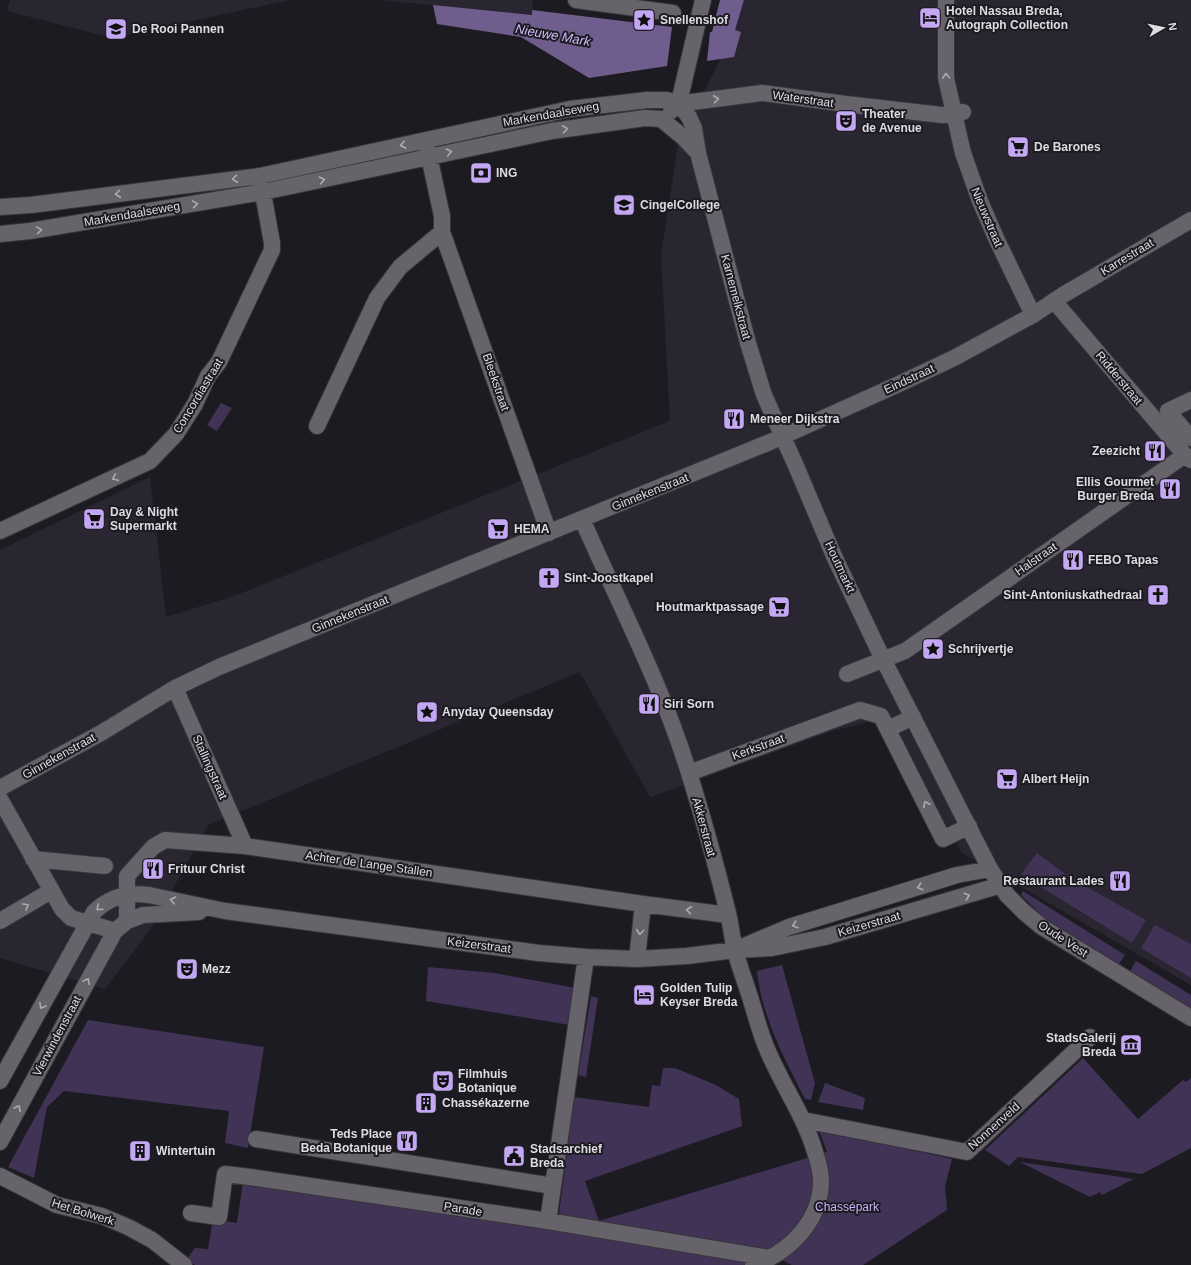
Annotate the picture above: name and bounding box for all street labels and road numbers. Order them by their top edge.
street label: Waterstraat [772,88,835,110]
street label: Markendaalseweg [502,99,600,129]
street label: Nieuwstraat [968,185,1006,250]
street label: Markendaalseweg [83,199,181,229]
street label: Karrestraat [1098,235,1157,278]
street label: Karnemelkstraat [718,253,754,342]
street label: Ridderstraat [1093,348,1146,408]
street label: Bleekstraat [480,351,513,413]
street label: Concordiastraat [170,356,226,436]
street label: Eindstraat [882,361,937,397]
street label: Ginnekenstraat [610,470,691,514]
street label: Houtmarkt [822,539,858,596]
street label: Halstraat [1012,539,1060,579]
street label: Ginnekenstraat [310,592,391,636]
street label: Ginnekenstraat [20,730,99,782]
street label: Kerkstraat [730,731,787,763]
street label: Stallingstraat [189,732,231,802]
street label: Akkerstraat [689,796,719,859]
street label: Achter de Lange Stallen [305,848,433,880]
street label: Keizerstraat [836,908,902,940]
street label: Oude Vest [1036,918,1091,960]
street label: Keizerstraat [446,934,512,956]
street label: Vierwindenstraat [30,993,84,1079]
street label: Nonnenveld [966,1099,1022,1153]
street label: Het Bolwerk [50,1196,117,1228]
street label: Parade [443,1199,484,1219]

